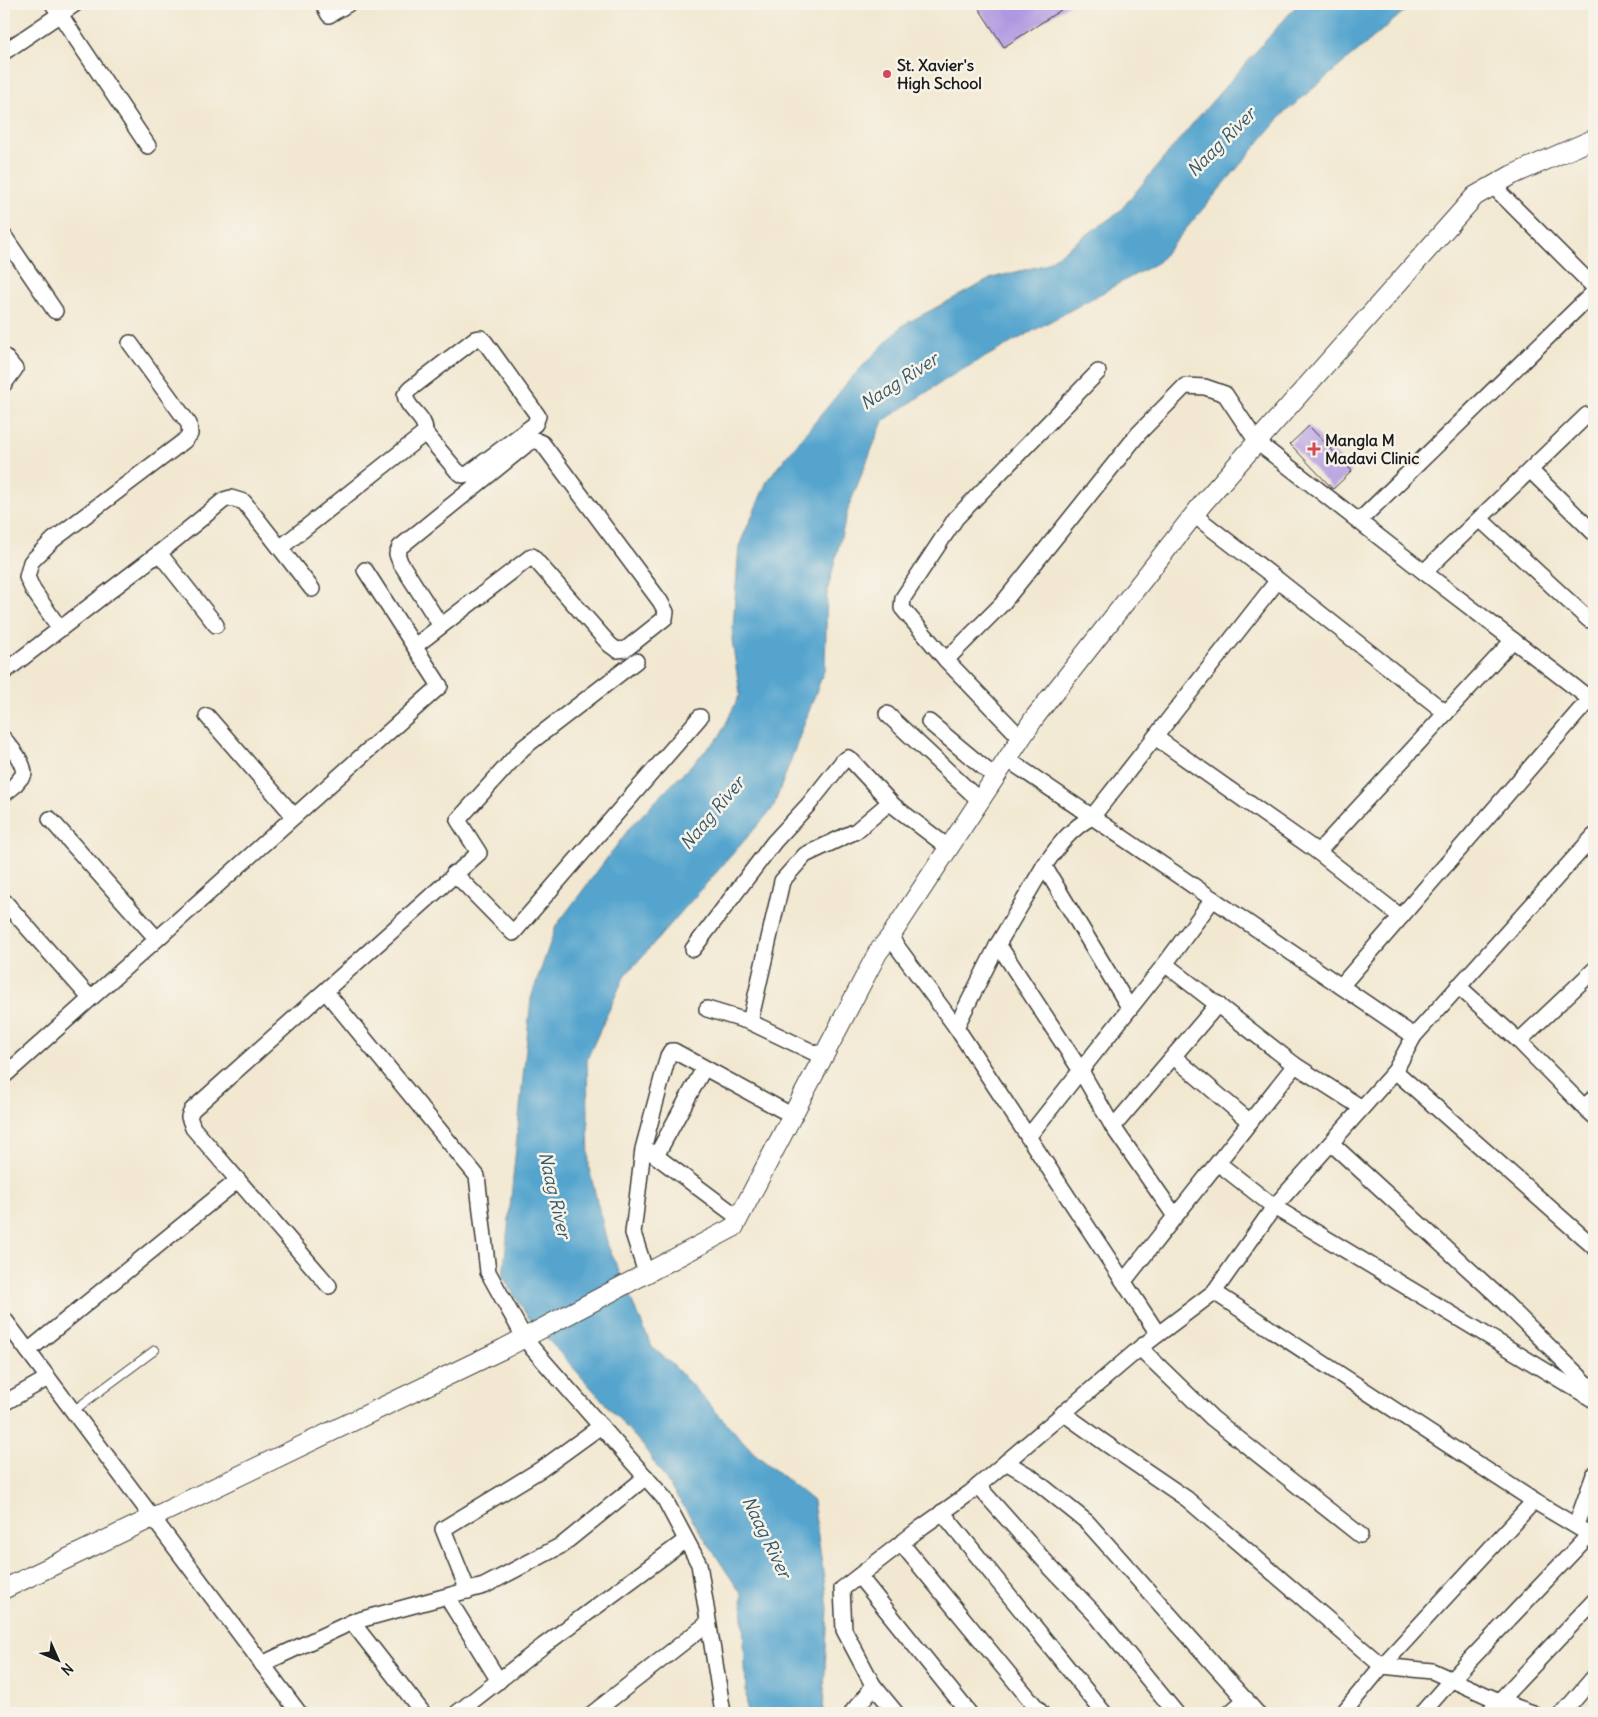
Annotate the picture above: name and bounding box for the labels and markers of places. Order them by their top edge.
place label: St. Xavier's High School [897,55,982,94]
marker: St. Xavier's High School [881,68,893,80]
place label: Mangla M Madavi Clinic [1325,430,1419,468]
marker: Mangla M Madavi Clinic [1307,442,1321,456]

